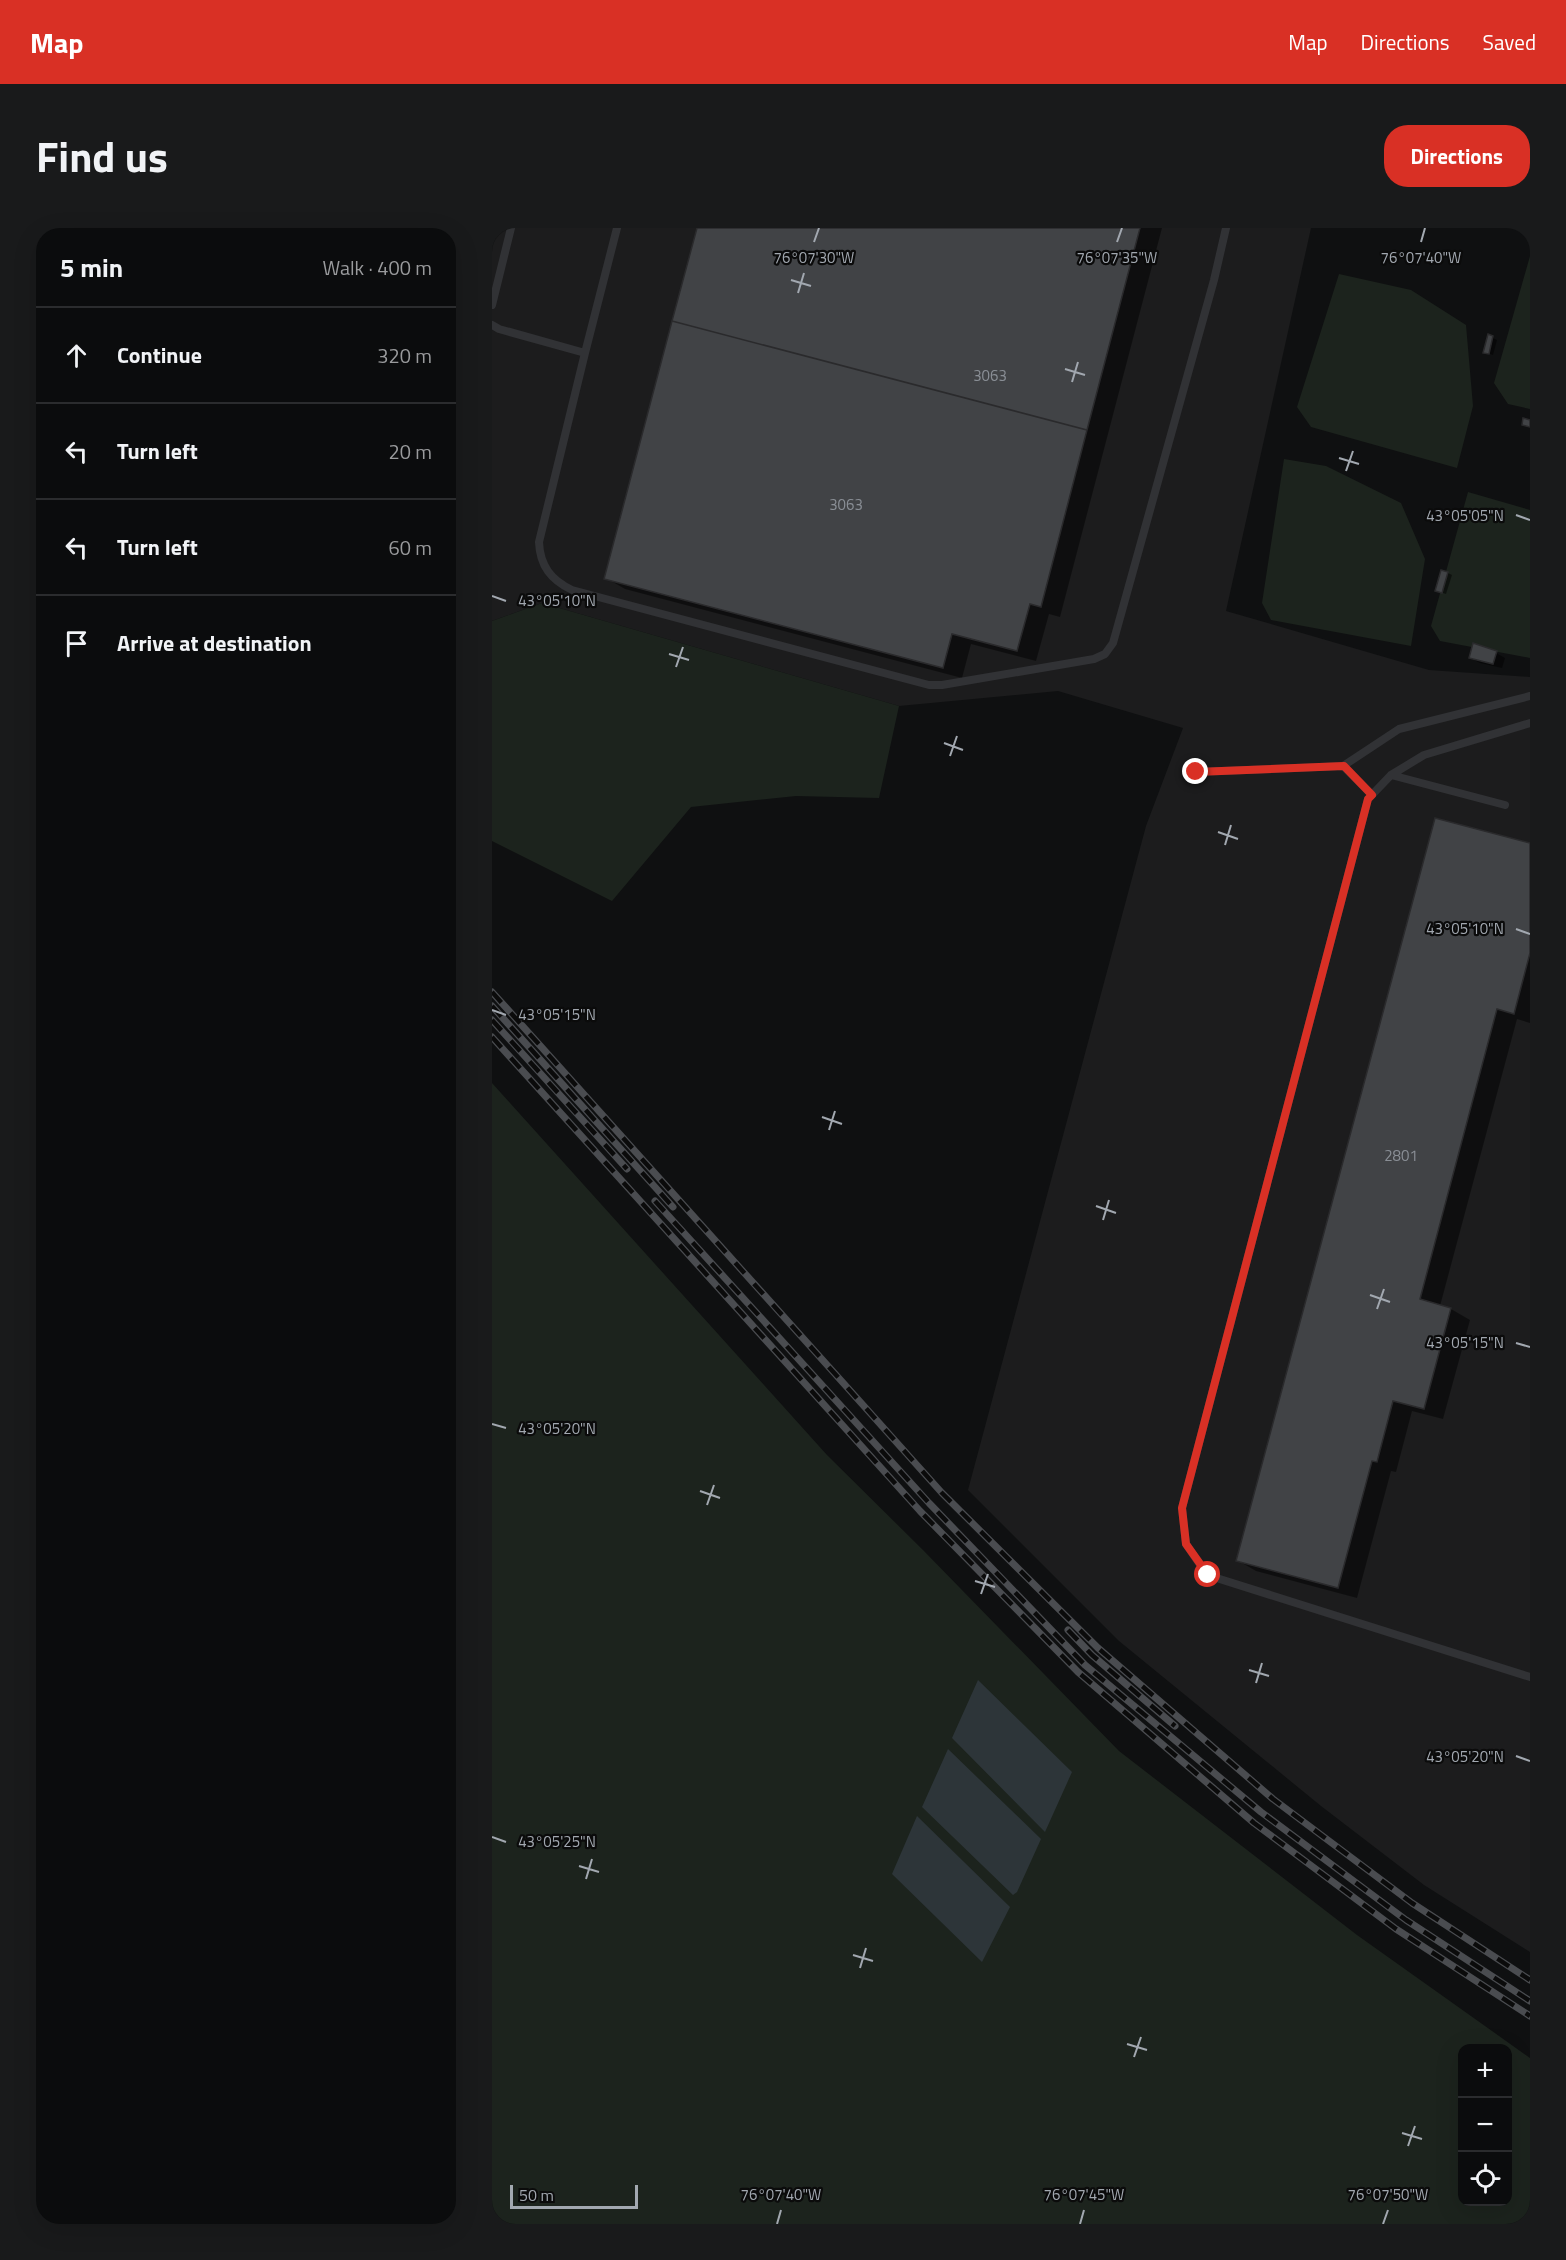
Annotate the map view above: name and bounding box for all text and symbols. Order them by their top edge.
text: Map [30,21,84,64]
text: Map [1288,26,1328,58]
text: Directions [1361,26,1450,58]
text: Saved [1483,26,1536,58]
text: Find us [36,124,168,188]
button: Directions [1384,125,1530,187]
text: 76°07'30"W [774,246,854,269]
text: 76°07'35"W [1077,246,1157,269]
text: 76°07'40"W [1381,246,1461,269]
text: 5 min [60,248,123,287]
text: Walk · 400 m [323,252,432,283]
text: Continue [117,338,202,372]
icon: ahead [60,339,93,372]
text: 320 m [377,340,432,371]
house number: 3063 [973,364,1007,387]
text: Turn left [117,434,198,468]
icon: left [60,435,93,468]
text: 20 m [388,436,432,467]
house number: 3063 [829,493,863,516]
text: 43°05'05"N [1426,504,1504,527]
text: Turn left [117,530,198,564]
icon: left [60,531,93,564]
text: 60 m [388,532,432,563]
text: 43°05'10"N [518,589,596,612]
text: Arrive at destination [117,626,312,660]
icon: arrive [60,627,93,660]
route end [1182,758,1208,784]
text: 43°05'10"N [1426,917,1504,940]
text: 43°05'15"N [518,1003,596,1026]
house number: 2801 [1384,1144,1418,1167]
text: 43°05'15"N [1426,1331,1504,1354]
text: 43°05'20"N [518,1417,596,1440]
route start [1194,1561,1220,1587]
text: 43°05'20"N [1426,1745,1504,1768]
text: 43°05'25"N [518,1830,596,1853]
map controls [1458,2044,1512,2206]
button: + [1458,2044,1512,2098]
button: − [1458,2098,1512,2152]
button: locate [1458,2152,1512,2206]
scale bar [510,2182,638,2210]
text: 50 m [519,2183,554,2207]
text: 76°07'40"W [741,2183,821,2206]
text: 76°07'45"W [1044,2183,1124,2206]
text: 76°07'50"W [1348,2183,1428,2206]

